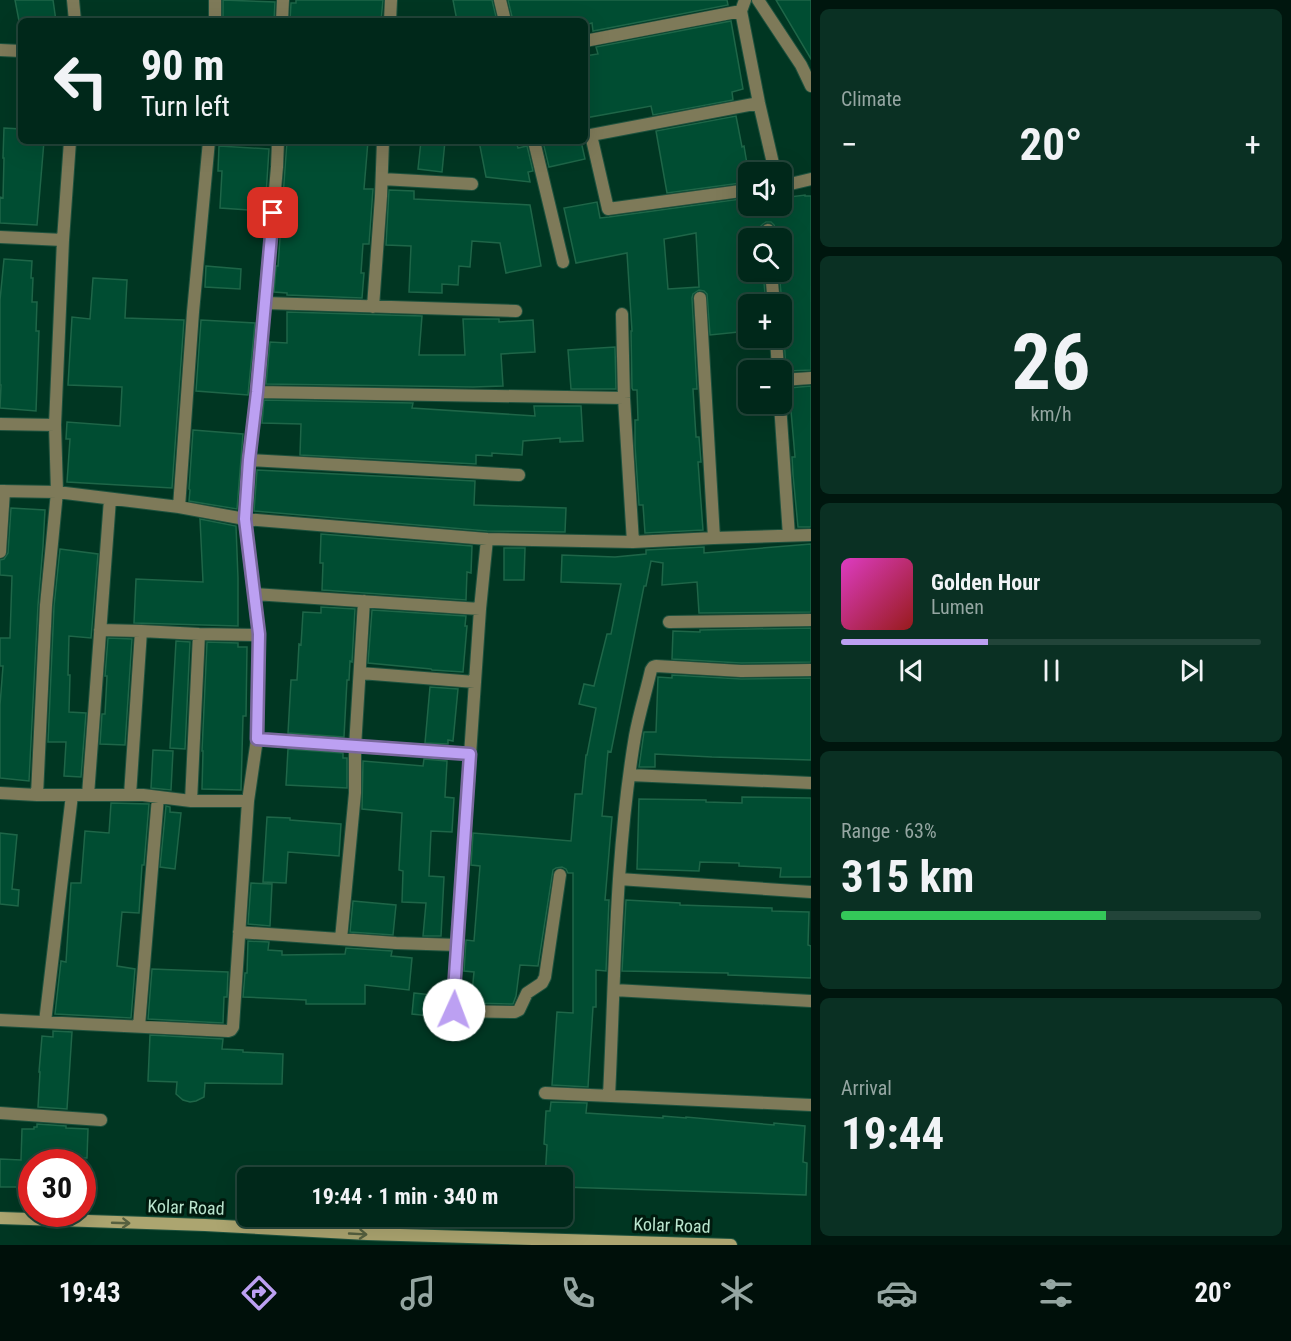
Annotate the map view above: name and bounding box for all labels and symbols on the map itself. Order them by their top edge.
pin [247,187,298,238]
position arrow [422,978,486,1042]
speed limit sign: 30 [18,1149,96,1227]
street label: Kolar Road [147,1195,225,1219]
street label: Kolar Road [633,1213,711,1237]
one-way arrow [111,1217,131,1228]
one-way arrow [348,1228,368,1239]

